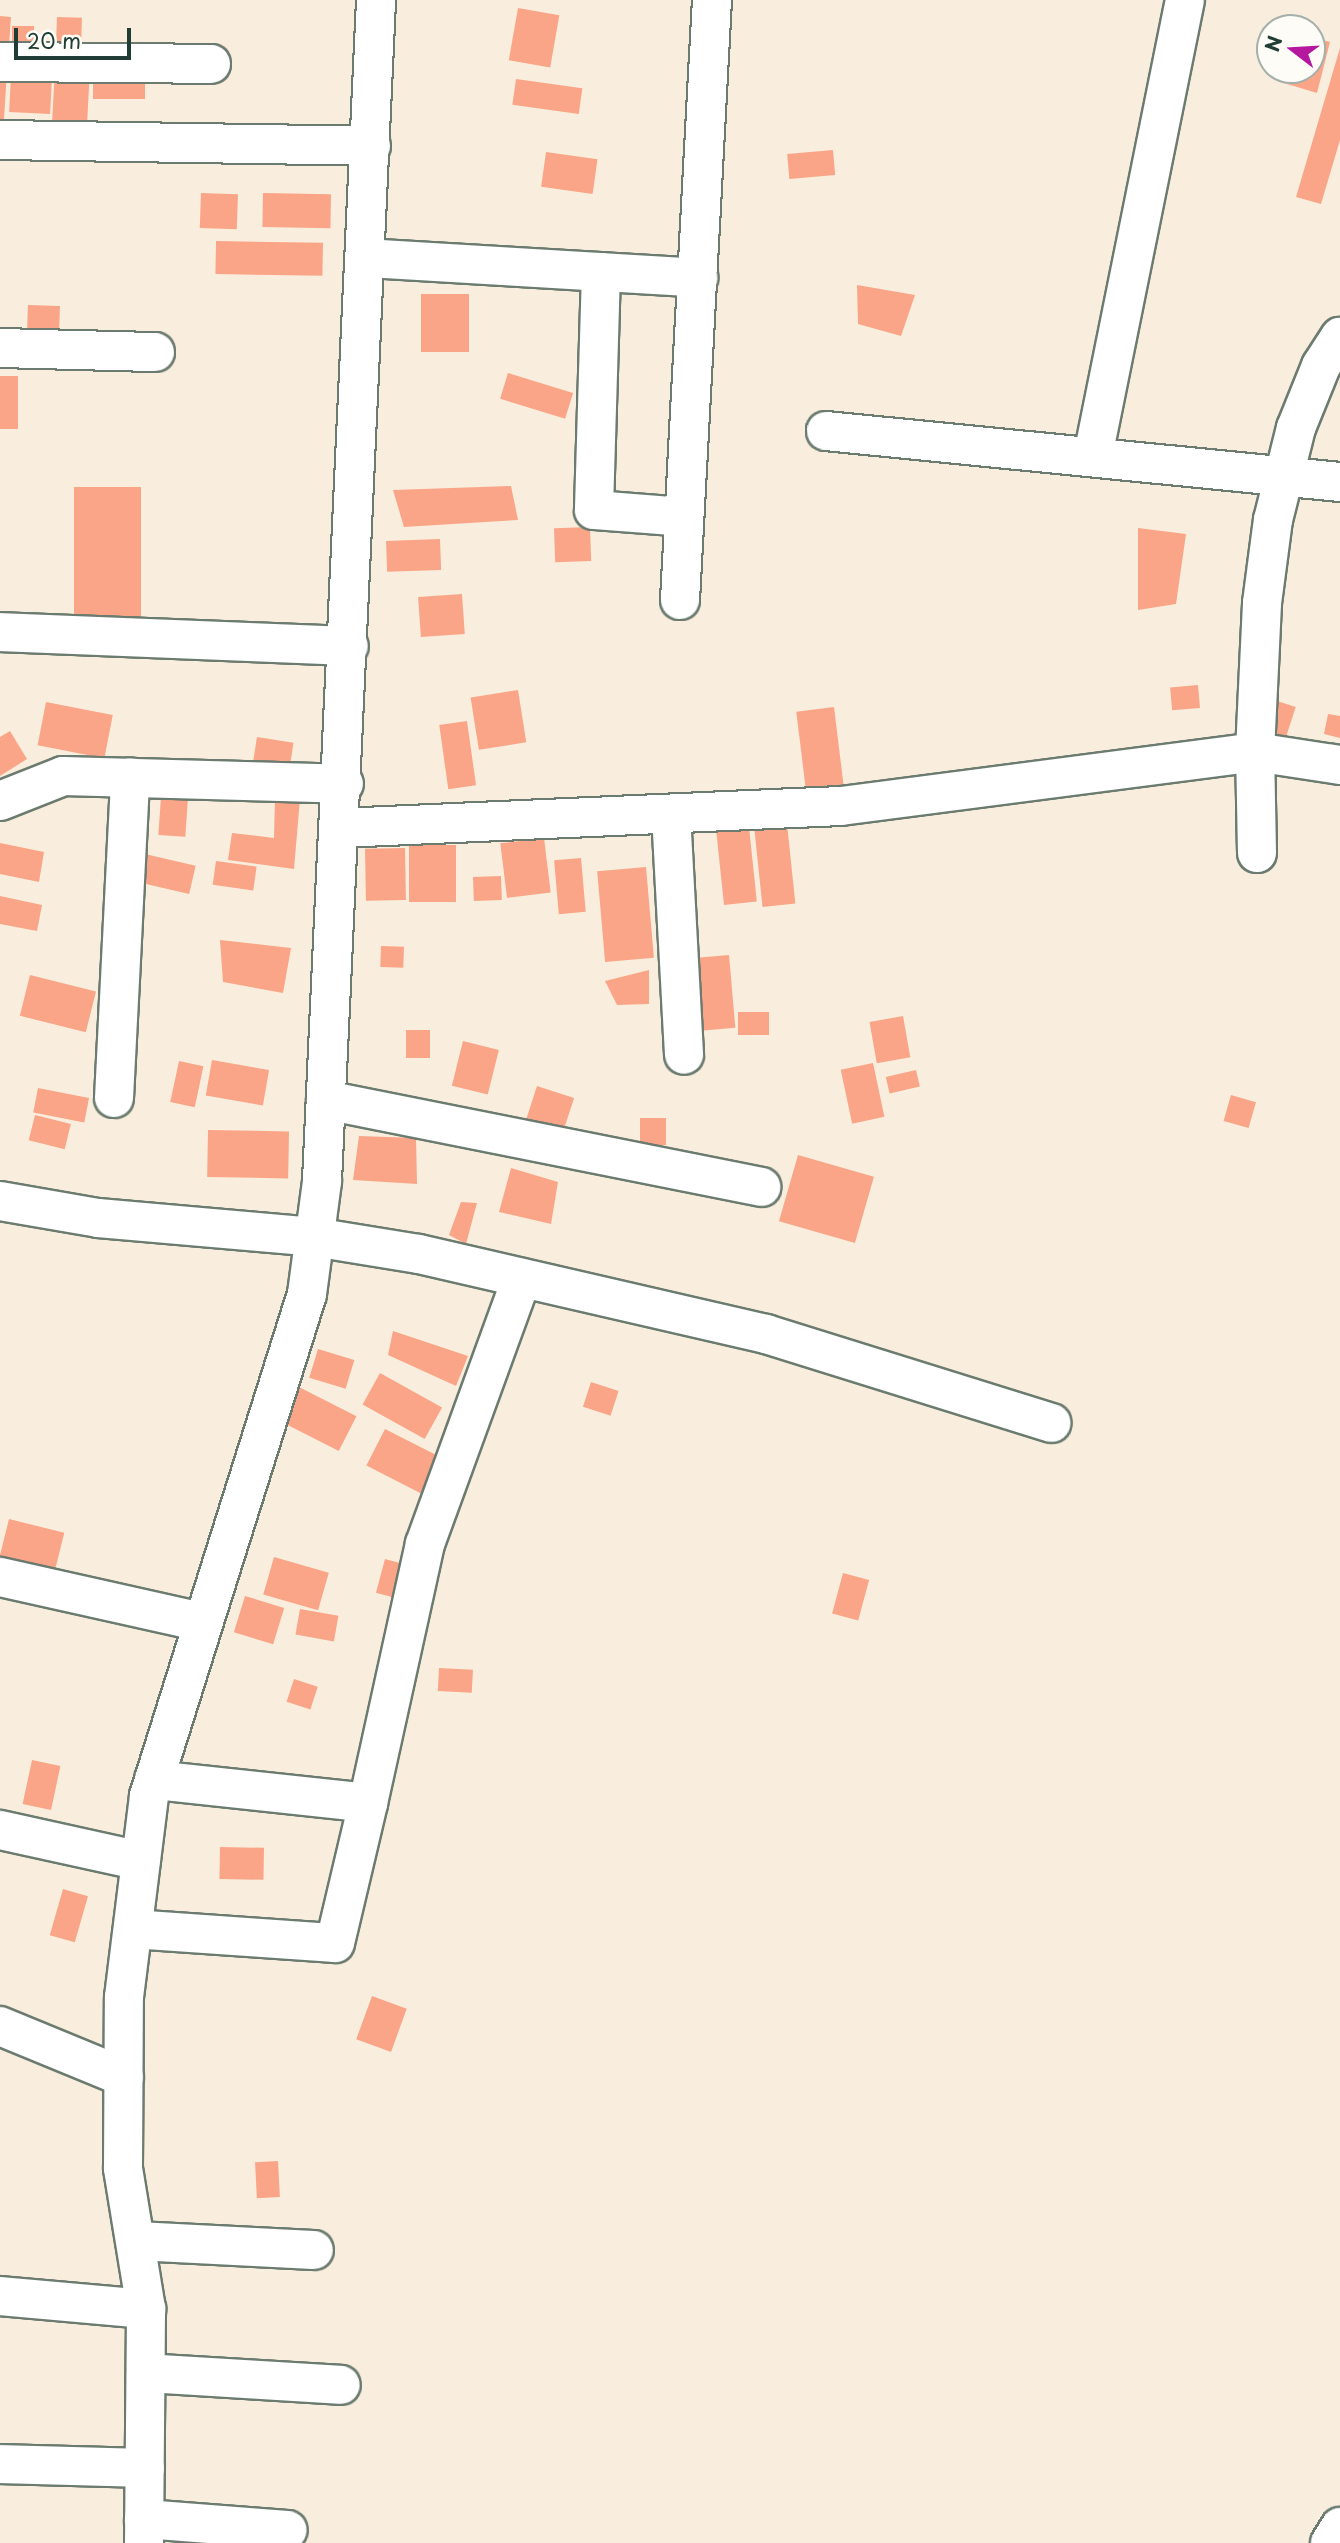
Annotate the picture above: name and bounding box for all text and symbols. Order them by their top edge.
scale bar [18,14,135,58]
north arrow [1256,14,1326,84]
text: 20 m [27,24,81,56]
text: N [1257,32,1288,55]

